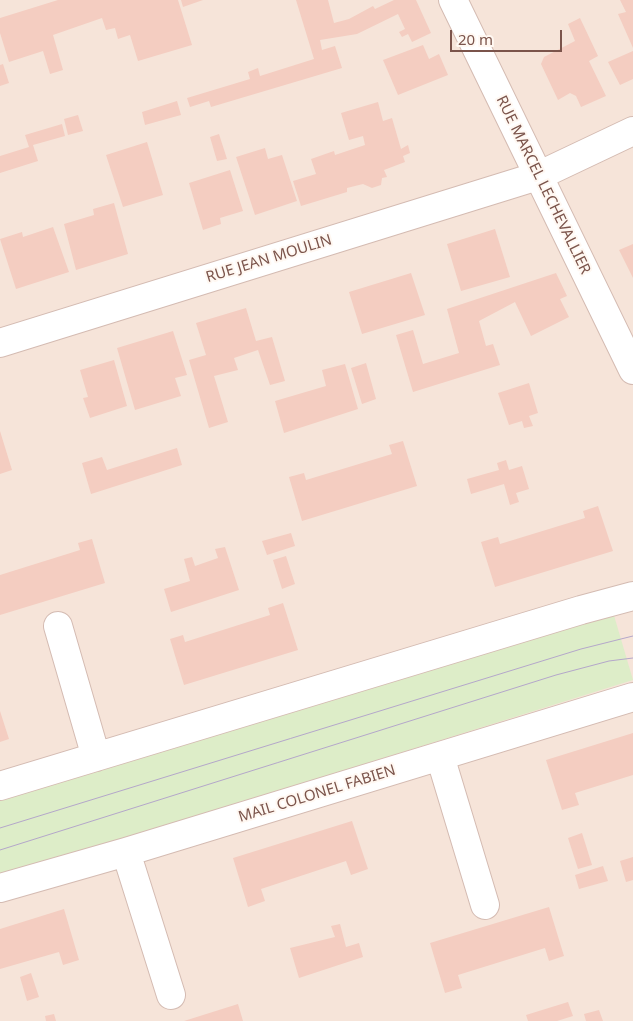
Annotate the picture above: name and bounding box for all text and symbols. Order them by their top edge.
scale bar [453,20,566,52]
text: 20 m [458,29,493,49]
street label: RUE MARCEL LECHEVALLIER [492,93,594,277]
street label: RUE JEAN MOULIN [204,231,334,287]
street label: MAIL COLONEL FABIEN [236,762,398,826]

